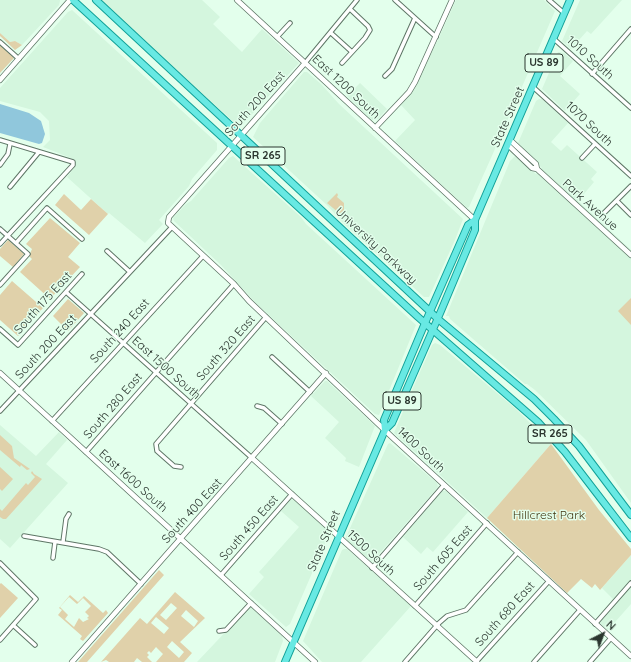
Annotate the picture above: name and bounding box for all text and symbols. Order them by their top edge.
street label: 1010 South [564,33,616,83]
street label: East 1200 South [309,52,383,122]
road number: US 89 [525,54,563,72]
street label: South 200 East [222,68,288,140]
street label: State Street [488,84,528,150]
street label: 1070 South [562,99,616,149]
road number: SR 265 [241,147,285,165]
street label: Park Avenue [559,176,621,234]
street label: University Parkway [332,204,420,288]
street label: South 175 East [11,269,75,337]
street label: South 240 East [87,296,153,366]
street label: South 200 East [12,312,80,382]
street label: South 320 East [194,312,258,384]
street label: East 1500 South [129,333,203,403]
street label: South 280 East [81,370,145,442]
road number: US 89 [383,392,421,410]
street label: 1400 South [394,424,448,476]
road number: SR 265 [528,425,572,443]
street label: East 1600 South [96,446,170,516]
street label: South 400 East [159,475,225,547]
street label: South 450 East [217,492,281,564]
street label: State Street [305,508,343,574]
park label: Hillcrest Park [513,508,585,522]
street label: South 605 East [411,522,475,594]
street label: 1500 South [344,527,398,579]
street label: South 680 East [472,579,538,649]
north arrow [583,614,623,654]
text: N [603,617,619,633]

